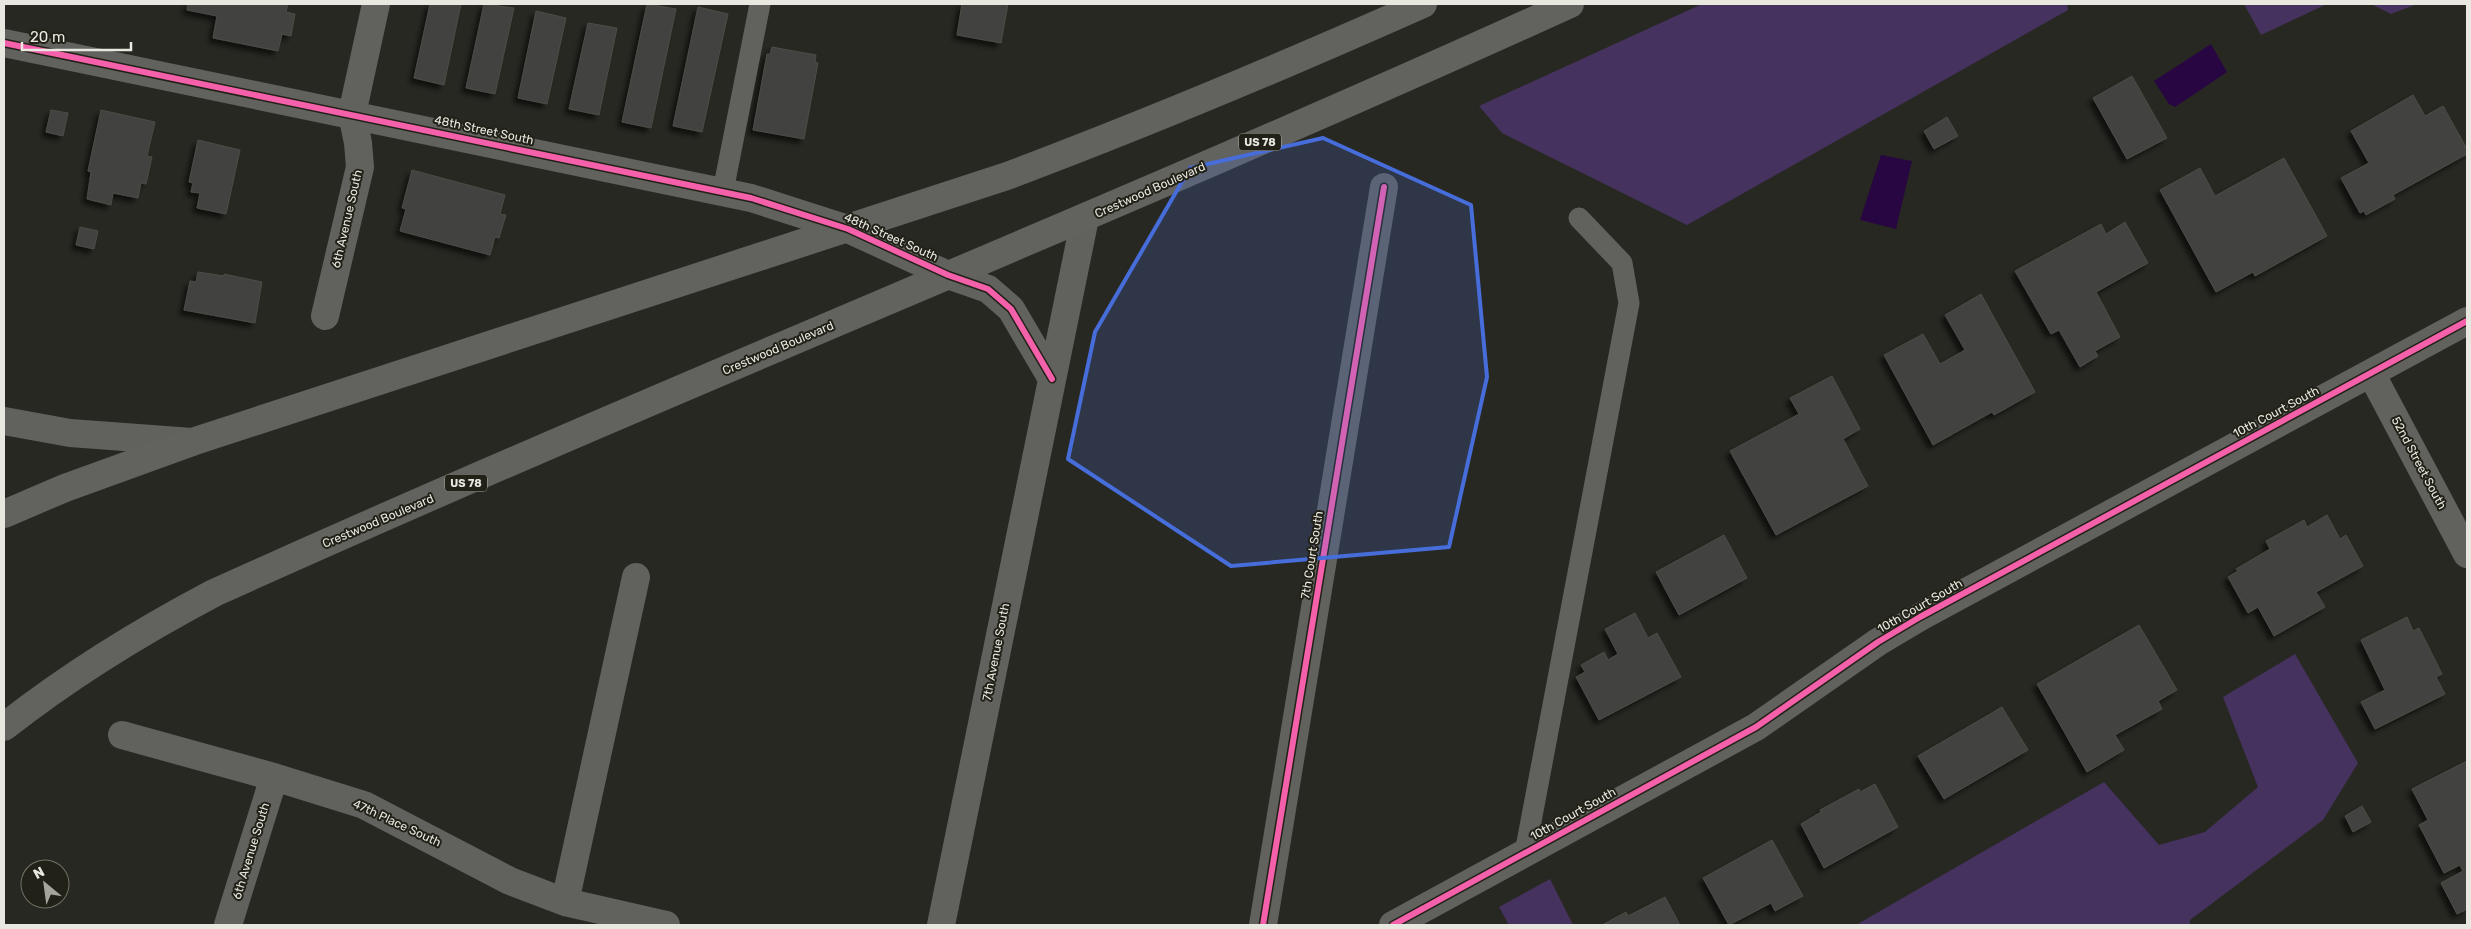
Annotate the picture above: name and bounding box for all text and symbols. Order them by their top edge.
scale bar [22,20,131,52]
text: 20 m [30,28,65,46]
street label: 48th Street South [433,113,535,147]
road number: US 78 [1239,134,1281,150]
street label: Crestwood Boulevard [1093,159,1207,221]
street label: 6th Avenue South [329,169,365,269]
street label: 48th Street South [842,210,940,264]
street label: Crestwood Boulevard [720,318,836,378]
street label: 10th Court South [2231,383,2321,441]
street label: 52nd Street South [2389,414,2449,512]
road number: US 78 [445,474,487,492]
street label: Crestwood Boulevard [320,491,436,551]
street label: 7th Court South [1298,510,1326,600]
street label: 10th Court South [1875,576,1965,636]
street label: 7th Avenue South [980,602,1012,702]
street label: 10th Court South [1528,785,1618,843]
street label: 47th Place South [351,796,443,850]
street label: 6th Avenue South [230,801,272,901]
north arrow [20,859,70,909]
text: N [30,863,47,883]

